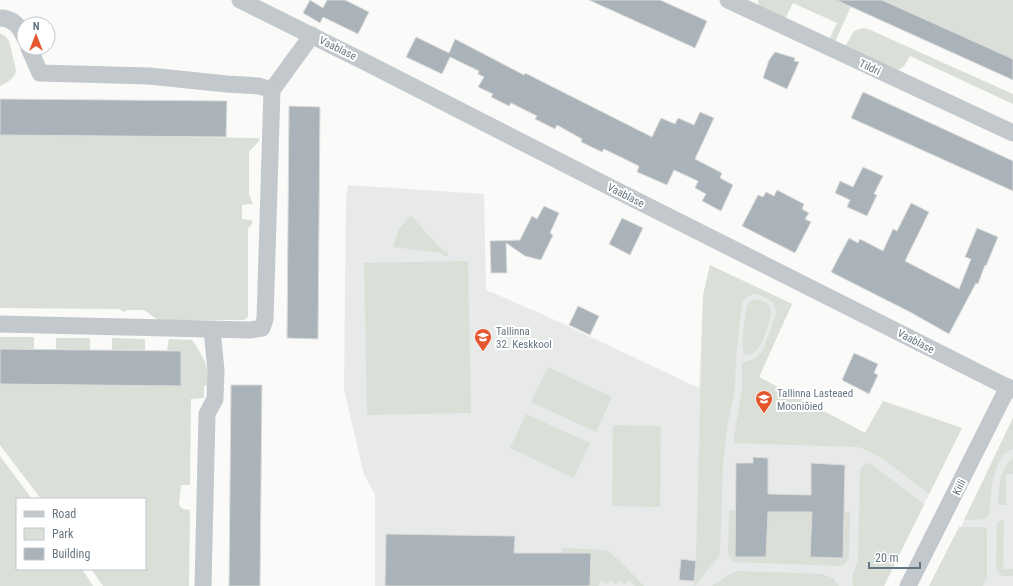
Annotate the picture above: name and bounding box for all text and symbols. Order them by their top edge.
north arrow [16,16,56,56]
text: N [33,20,40,33]
street label: Vaablase [317,34,359,63]
street label: Tildri [857,57,883,78]
street label: Vaablase [605,181,646,210]
place label: Tallinna 32. Keskkool [496,325,552,351]
school or university icon: Tallinna 32. Keskkool [473,327,493,352]
street label: Vaablase [895,327,936,356]
place label: Tallinna Lasteaed Mooniõied [777,387,853,413]
school or university icon: Tallinna Lasteaed Mooniõied [754,389,774,414]
street label: Kiili [950,477,969,497]
legend [16,498,146,570]
text: Road [52,507,76,521]
text: Park [52,527,74,541]
scale bar [869,544,920,570]
text: Building [52,547,90,561]
text: 20 m [875,551,899,565]

